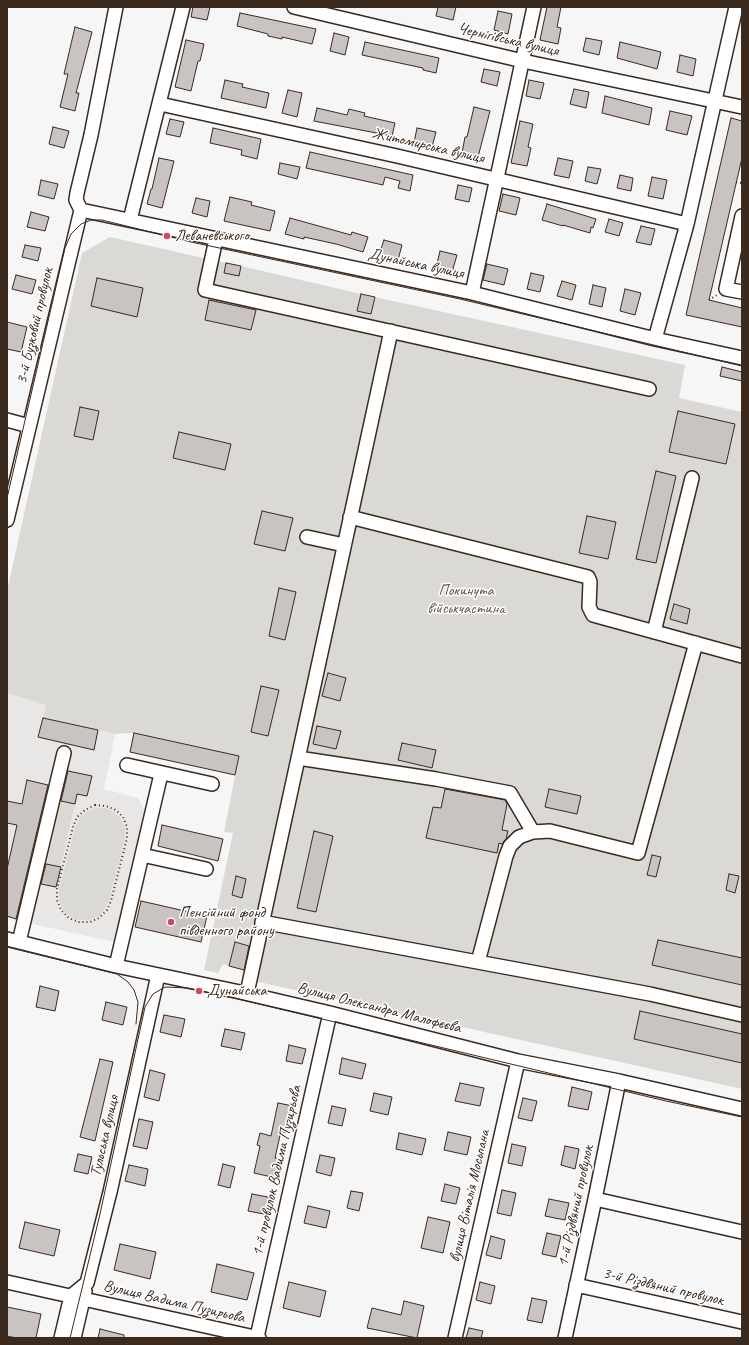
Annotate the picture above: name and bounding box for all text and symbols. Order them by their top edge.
street label: Чернігівська вулиця [456,19,560,61]
street label: Житомирська вулиця [370,124,486,168]
place label: Леваневського [175,226,249,246]
marker: Леваневського [162,231,172,241]
street label: Дунайська вулиця [366,244,466,284]
street label: 3-й Бузковий провулок [12,266,58,386]
park label: Покинута військчастина [427,581,505,619]
place label: Пенсійний фонд південного району [179,903,274,941]
marker: Пенсійний фонд південного району [166,917,176,927]
street label: Вулиця Олександра Малофєєва [295,978,463,1038]
place label: Дунайська [207,981,267,1001]
marker: Дунайська [194,986,204,996]
street label: 1-й провулок Вадима Пузирьова [248,1084,306,1258]
street label: Тульська вулиця [86,1093,124,1179]
street label: вулиця Віталія Мосьпана [445,1128,495,1264]
street label: 1-й Різдвяний провулок [554,1144,598,1268]
street label: 3-й Різдвяний провулок [601,1264,725,1310]
street label: Вулиця Вадима Пузирьова [101,1276,247,1328]

